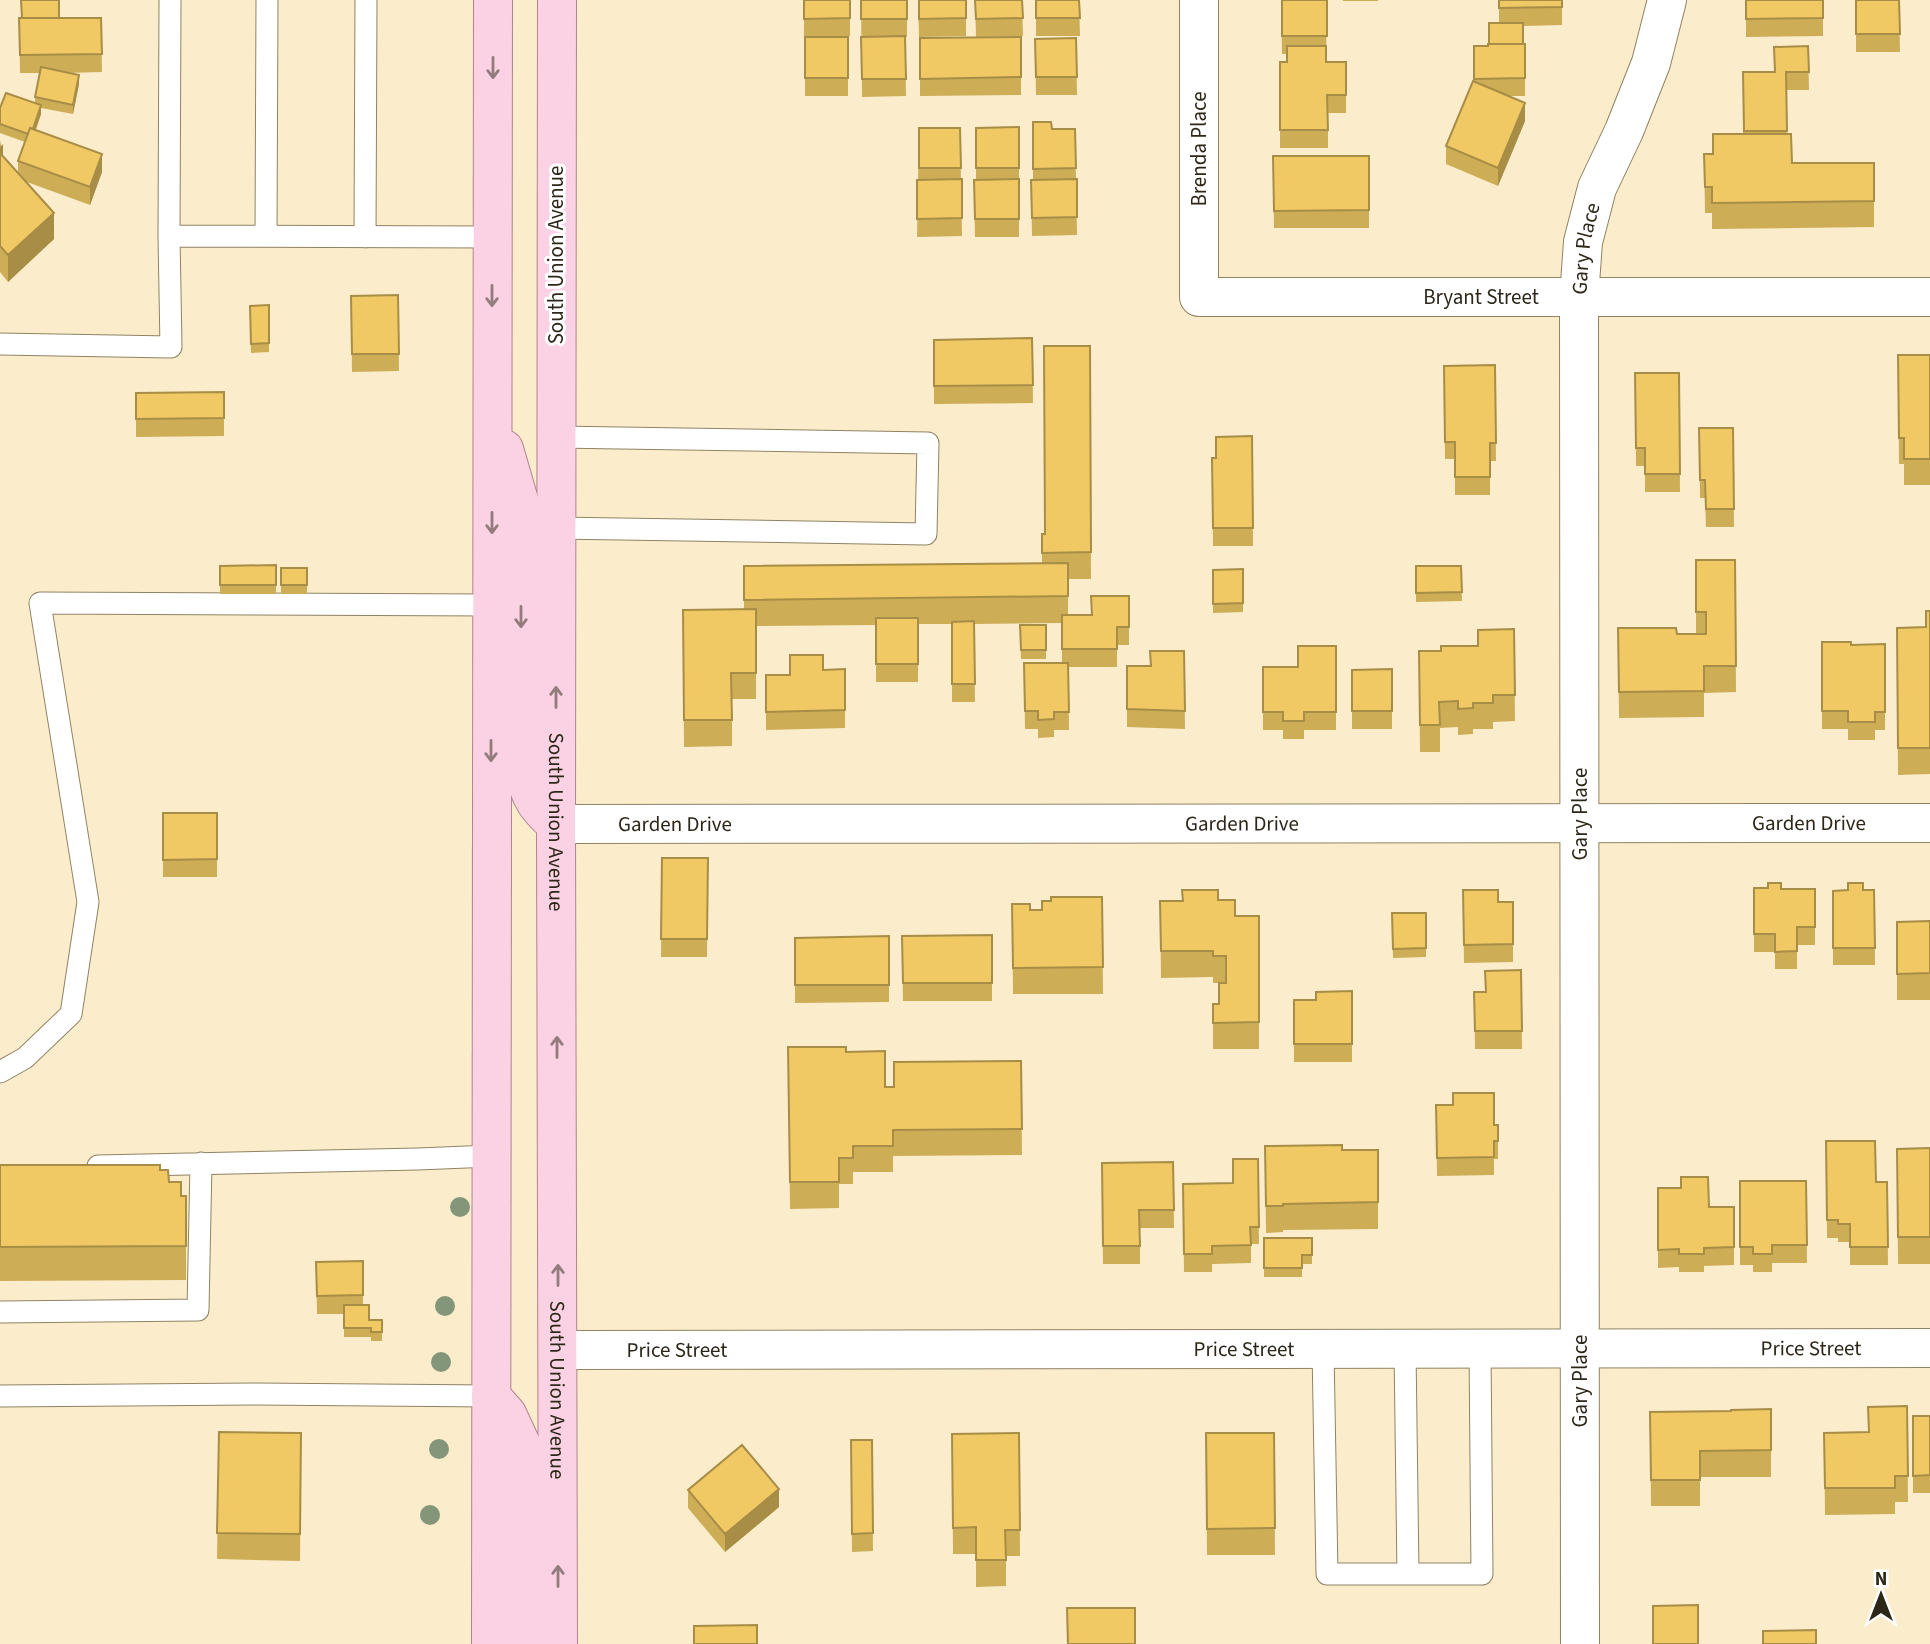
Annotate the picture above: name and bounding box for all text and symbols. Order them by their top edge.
one-way arrow [486,56,500,79]
street label: Brenda Place [1184,91,1214,207]
street label: South Union Avenue [541,166,571,344]
street label: Gary Place [1564,199,1608,296]
street label: Bryant Street [1423,282,1539,312]
one-way arrow [485,284,499,307]
one-way arrow [485,511,499,534]
one-way arrow [514,606,528,629]
one-way arrow [549,686,563,709]
street label: South Union Avenue [541,733,571,911]
one-way arrow [484,739,498,762]
street label: Gary Place [1565,768,1595,860]
street label: Garden Drive [1185,808,1299,839]
street label: Garden Drive [1752,808,1866,838]
street label: Garden Drive [618,809,732,839]
one-way arrow [550,1036,564,1059]
one-way arrow [551,1264,565,1287]
street label: South Union Avenue [542,1301,573,1479]
street label: Price Street [1761,1333,1861,1363]
street label: Price Street [1194,1334,1294,1364]
street label: Price Street [627,1335,727,1365]
street label: Gary Place [1565,1335,1595,1427]
north arrow [1846,1560,1916,1630]
one-way arrow [551,1565,565,1588]
text: N [1875,1566,1887,1593]

